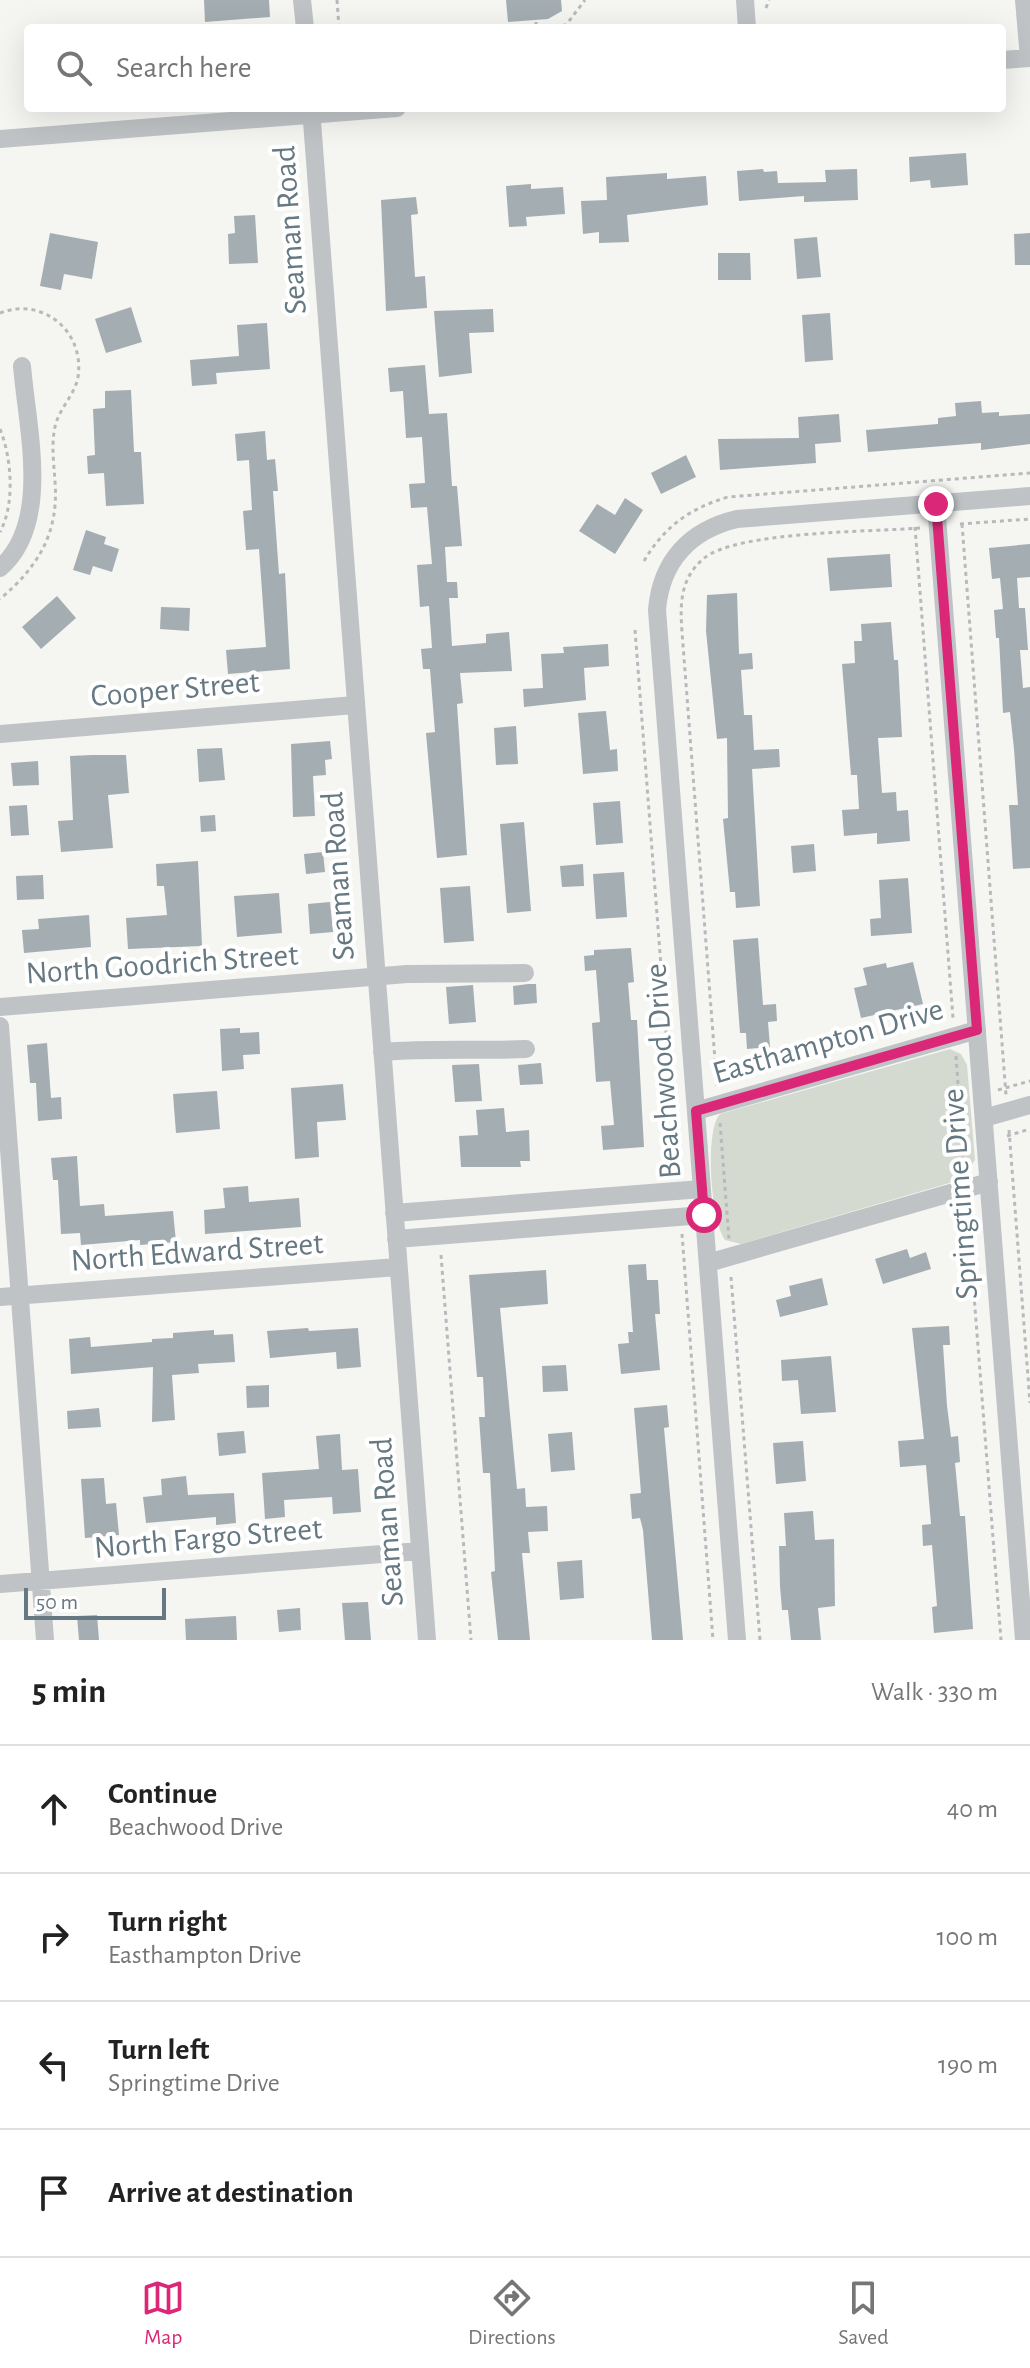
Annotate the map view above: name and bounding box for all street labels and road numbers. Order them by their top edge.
street label: Seaman Road [268,144,312,316]
street label: Cooper Street [89,666,261,712]
street label: Seaman Road [316,790,360,962]
street label: North Goodrich Street [25,939,299,989]
street label: Beachwood Drive [640,962,686,1180]
street label: Easthampton Drive [709,993,947,1089]
street label: Springtime Drive [937,1087,983,1301]
street label: North Edward Street [70,1227,324,1277]
street label: Seaman Road [365,1436,409,1608]
street label: North Fargo Street [93,1512,323,1564]

